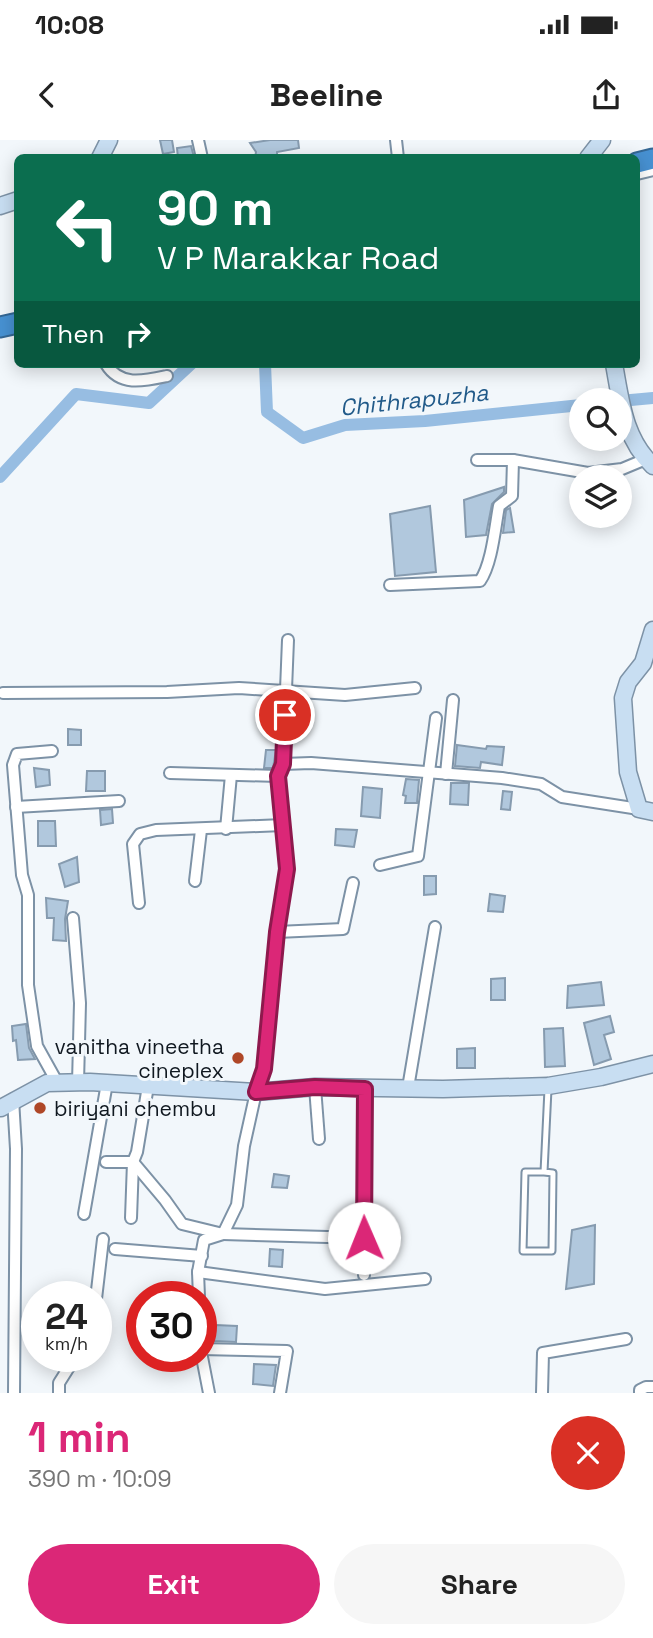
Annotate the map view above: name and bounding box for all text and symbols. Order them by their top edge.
text: 10:08 [35,8,104,42]
text: Beeline [270,75,383,115]
icon: back [28,76,66,114]
icon: share [587,76,625,114]
text: 90 m [157,177,273,239]
icon: left [42,182,133,273]
text: V P Marakkar Road [157,238,439,278]
icon: right [119,315,157,353]
text: Then [42,317,105,351]
water label: Chithrapuzha [338,377,490,423]
map controls [569,388,632,528]
button: search [569,388,632,451]
button: layers [569,465,632,528]
pin [255,685,315,745]
icon: arrive [266,696,304,734]
place label: vanitha vineetha cineplex [55,1033,224,1084]
marker: vanitha vineetha cineplex [230,1050,246,1066]
place label: biriyani chembu [54,1095,216,1122]
marker: biriyani chembu [32,1100,48,1116]
position arrow [327,1201,401,1275]
speed limit sign: 30 [126,1281,217,1372]
text: 24 [45,1295,88,1339]
text: km/h [45,1332,88,1355]
text: 1 min [28,1411,131,1464]
button: close [551,1416,625,1490]
text: 390 m · 10:09 [28,1464,172,1494]
button: Exit [28,1544,320,1624]
button: Share [334,1544,625,1624]

